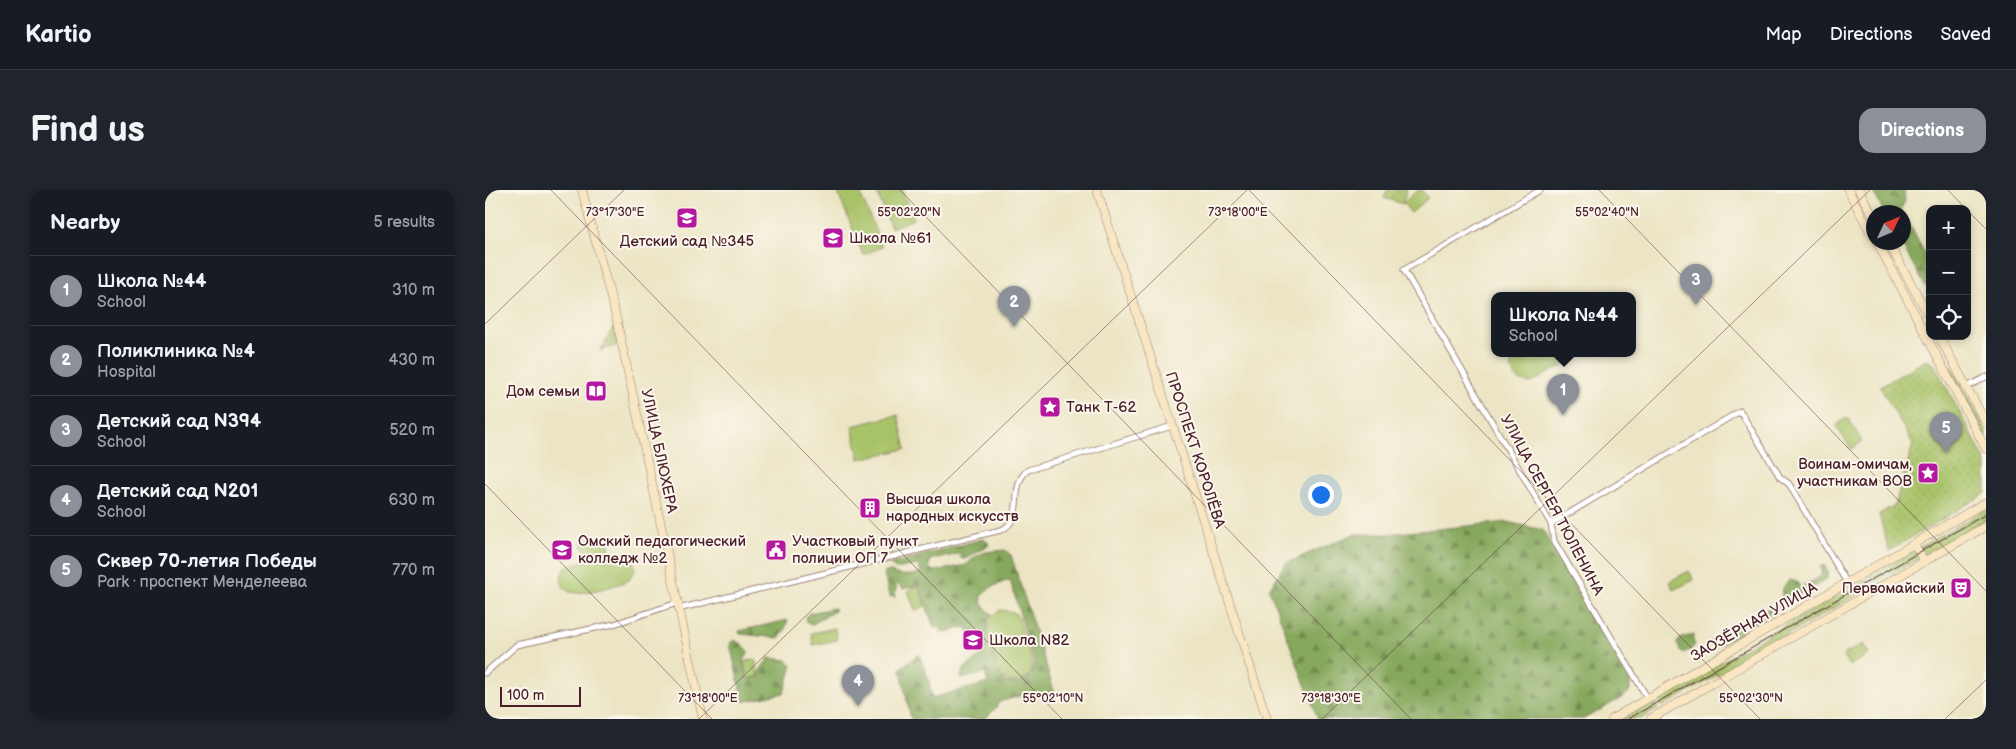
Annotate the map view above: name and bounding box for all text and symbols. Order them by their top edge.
text: Kartio [25,20,92,49]
text: Map [1766,24,1802,45]
text: Directions [1830,24,1912,45]
text: Saved [1940,24,1991,45]
button: Directions [1859,108,1986,153]
text: Find us [30,109,145,152]
text: 73°17'30"E [586,205,644,220]
text: 55°02'20"N [877,205,941,220]
text: 73°18'00"E [1208,205,1268,220]
text: 55°02'40"N [1575,205,1639,220]
north arrow [1866,205,1911,250]
map controls [1926,205,1971,340]
button: + [1926,205,1971,250]
school or university icon: Детский сад №345 [675,206,699,230]
text: Nearby [50,210,120,235]
text: 5 results [373,213,435,232]
school or university icon: Школа №61 [821,226,845,250]
place label: Школа №61 [849,229,931,248]
place label: Детский сад №345 [620,232,754,251]
button: − [1926,250,1971,295]
pin: 3 [1680,264,1712,305]
text: Школа №44 [97,270,206,293]
text: 1 [63,281,69,300]
text: 310 m [392,281,435,300]
pin: 2 [998,286,1030,327]
popup [1491,292,1636,357]
text: School [97,293,146,312]
button: locate [1926,295,1971,340]
text: Школа №44 [1509,304,1618,327]
text: School [1509,327,1558,346]
text: Поликлиника №4 [97,340,255,363]
text: 2 [61,351,71,370]
text: 430 m [388,351,435,370]
text: Hospital [97,363,156,382]
street label: ПРОСПЕКТ КОРОЛЁВА [1161,369,1230,532]
pin: 1 [1547,374,1579,415]
library icon: Дом семьи [584,379,608,403]
place label: Дом семьи [506,382,580,401]
street label: УЛИЦА БЛЮХЕРА [637,387,682,516]
place icon: Танк Т-62 [1038,395,1062,419]
place label: Танк Т-62 [1066,398,1136,417]
text: Детский сад N394 [97,410,261,433]
street label: УЛИЦА СЕРГЕЯ ТЮЛЕНИНА [1496,411,1608,599]
pin: 5 [1930,412,1962,453]
text: 3 [61,421,71,440]
text: 520 m [389,421,435,440]
text: School [97,433,146,452]
place label: Воинам-омичам, участникам ВОВ [1797,455,1912,491]
place icon: Воинам-омичам, участникам ВОВ [1916,461,1940,485]
text: Детский сад N201 [97,480,259,503]
your location [1308,482,1334,508]
place label: Высшая школа народных искусств [886,490,1019,526]
text: 4 [61,491,71,510]
text: 630 m [388,491,435,510]
building icon: Высшая школа народных искусств [858,496,882,520]
text: School [97,503,146,522]
place label: Омский педагогический колледж №2 [578,532,746,568]
place label: Участковый пункт полиции ОП 7 [792,532,919,568]
school or university icon: Омский педагогический колледж №2 [550,538,574,562]
public building icon: Участковый пункт полиции ОП 7 [764,538,788,562]
text: Сквер 70-летия Победы [97,550,317,573]
text: 5 [61,561,71,580]
text: 770 m [392,561,435,580]
text: Park · проспект Менделеева [97,573,307,592]
theatre icon: Первомайский [1949,576,1973,600]
street label: ЗАОЗЁРНАЯ УЛИЦА [1687,578,1821,666]
place label: Первомайский [1842,579,1945,598]
school or university icon: Школа N82 [961,628,985,652]
place label: Школа N82 [989,631,1069,650]
pin: 4 [842,665,874,706]
scale bar [500,684,581,707]
text: 100 m [507,687,544,704]
text: 73°18'00"E [678,691,738,706]
text: 55°02'10"N [1022,691,1084,706]
text: 73°18'30"E [1301,691,1361,706]
text: 55°02'30"N [1719,691,1783,706]

